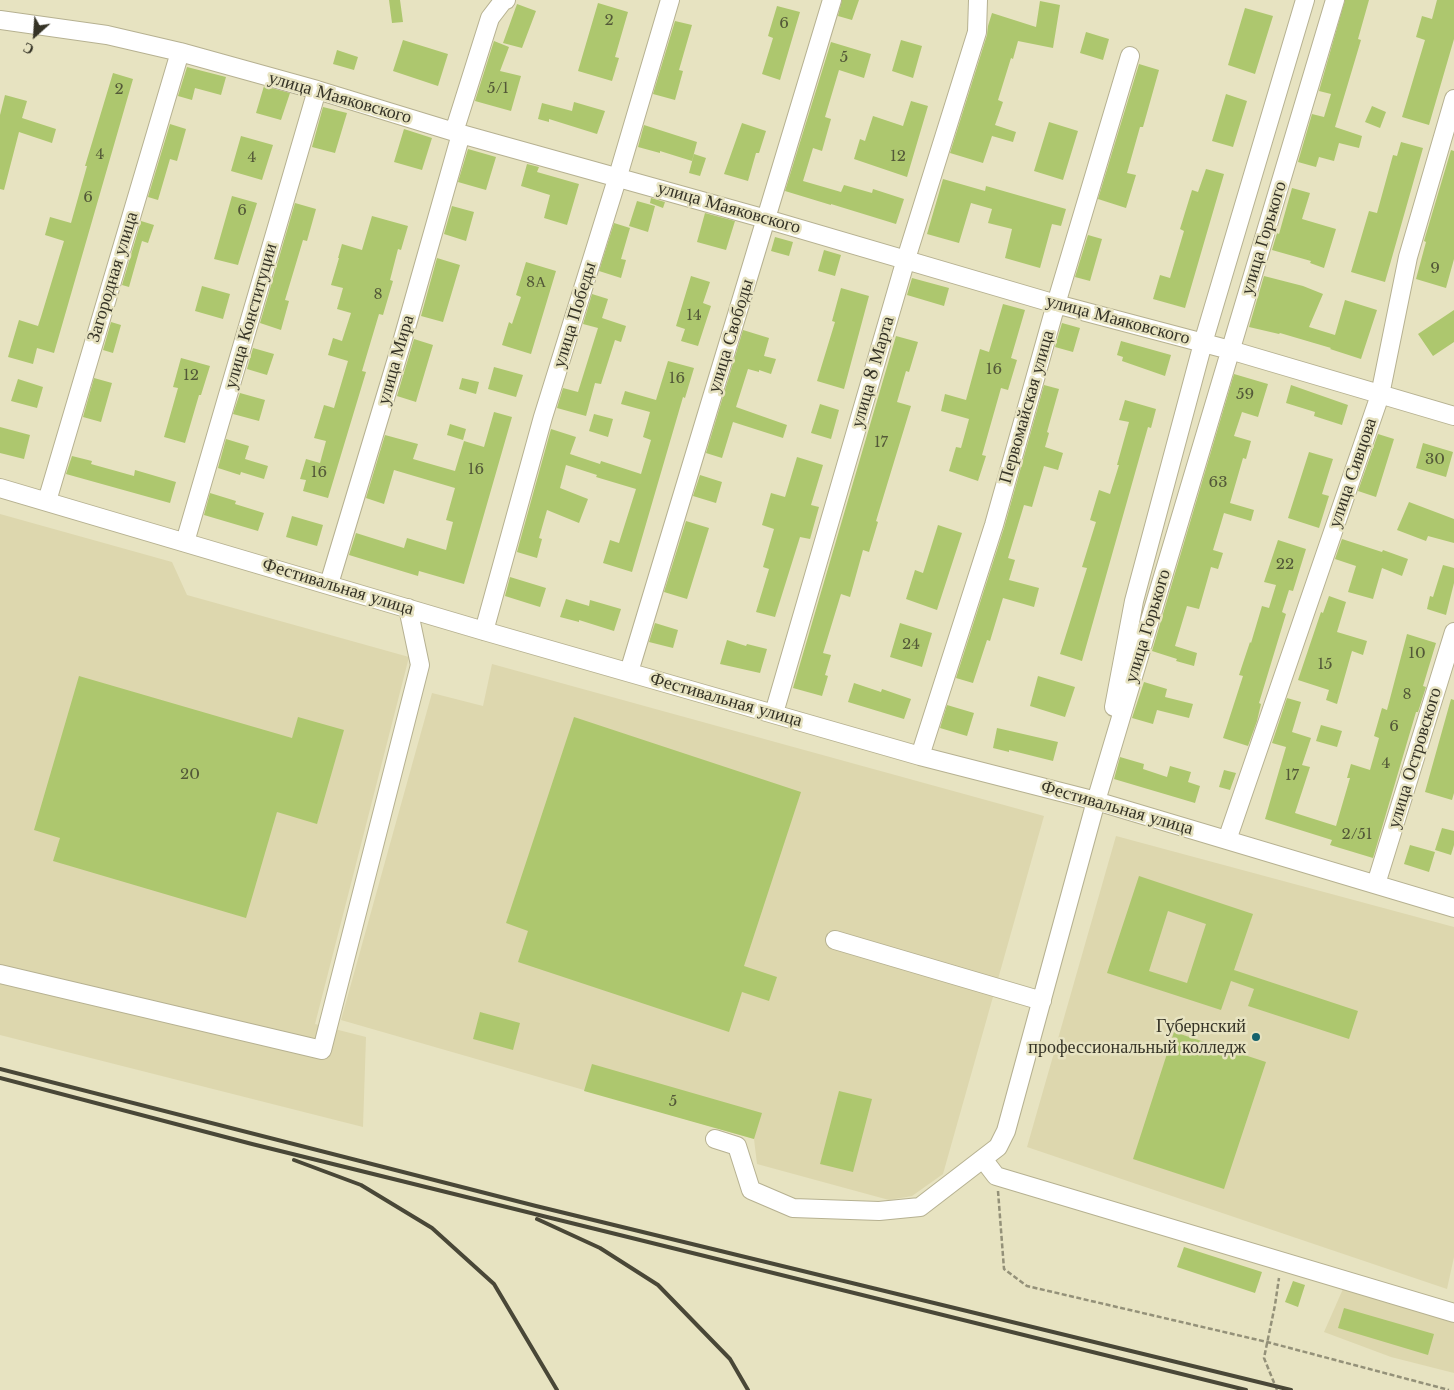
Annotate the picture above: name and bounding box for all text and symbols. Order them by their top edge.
north arrow [10,10,60,60]
house number: 2 [604,12,614,30]
house number: 6 [779,15,789,33]
text: С [20,38,37,59]
house number: 5 [840,49,848,67]
street label: улица Маяковского [266,67,414,129]
house number: 5/1 [487,80,509,98]
house number: 2 [114,81,124,99]
house number: 4 [96,146,104,164]
house number: 12 [890,148,906,166]
house number: 4 [248,149,256,167]
street label: улица Маяковского [655,177,803,239]
street label: улица Горького [1237,179,1291,297]
house number: 6 [83,189,93,207]
house number: 6 [237,202,247,220]
street label: Загородная улица [83,209,143,345]
street label: улица Конституции [220,241,282,391]
street label: улица Победы [549,259,601,371]
house number: 9 [1430,260,1440,278]
house number: 8А [526,274,546,292]
street label: улица Свободы [703,276,759,396]
house number: 8 [373,286,383,304]
street label: улица Маяковского [1044,290,1192,350]
house number: 14 [686,307,702,325]
street label: улица Мира [373,313,419,407]
street label: улица 8 Марта [847,314,899,430]
street label: Первомайская улица [995,328,1059,486]
house number: 16 [986,361,1002,379]
house number: 12 [183,367,199,385]
house number: 16 [669,370,685,388]
house number: 59 [1236,386,1254,404]
street label: улица Сивцова [1324,415,1382,531]
house number: 17 [874,434,888,452]
house number: 30 [1425,451,1445,469]
house number: 16 [468,461,484,479]
house number: 16 [311,464,327,482]
house number: 63 [1209,474,1227,492]
street label: Фестивальная улица [260,554,416,620]
house number: 22 [1276,556,1294,574]
street label: улица Горького [1121,567,1175,685]
house number: 24 [902,636,920,654]
house number: 10 [1408,645,1426,663]
house number: 15 [1317,656,1333,674]
street label: Фестивальная улица [647,668,805,732]
street label: улица Островского [1383,685,1447,831]
house number: 8 [1402,686,1412,704]
house number: 6 [1389,718,1399,736]
house number: 4 [1382,755,1390,773]
house number: 20 [180,766,200,784]
house number: 17 [1285,767,1299,785]
street label: Фестивальная улица [1038,776,1196,840]
house number: 2/51 [1341,826,1373,844]
place label: Губернский профессиональный колледж [1028,1016,1246,1058]
marker: Губернский профессиональный колледж [1250,1031,1262,1043]
house number: 5 [669,1093,677,1111]

